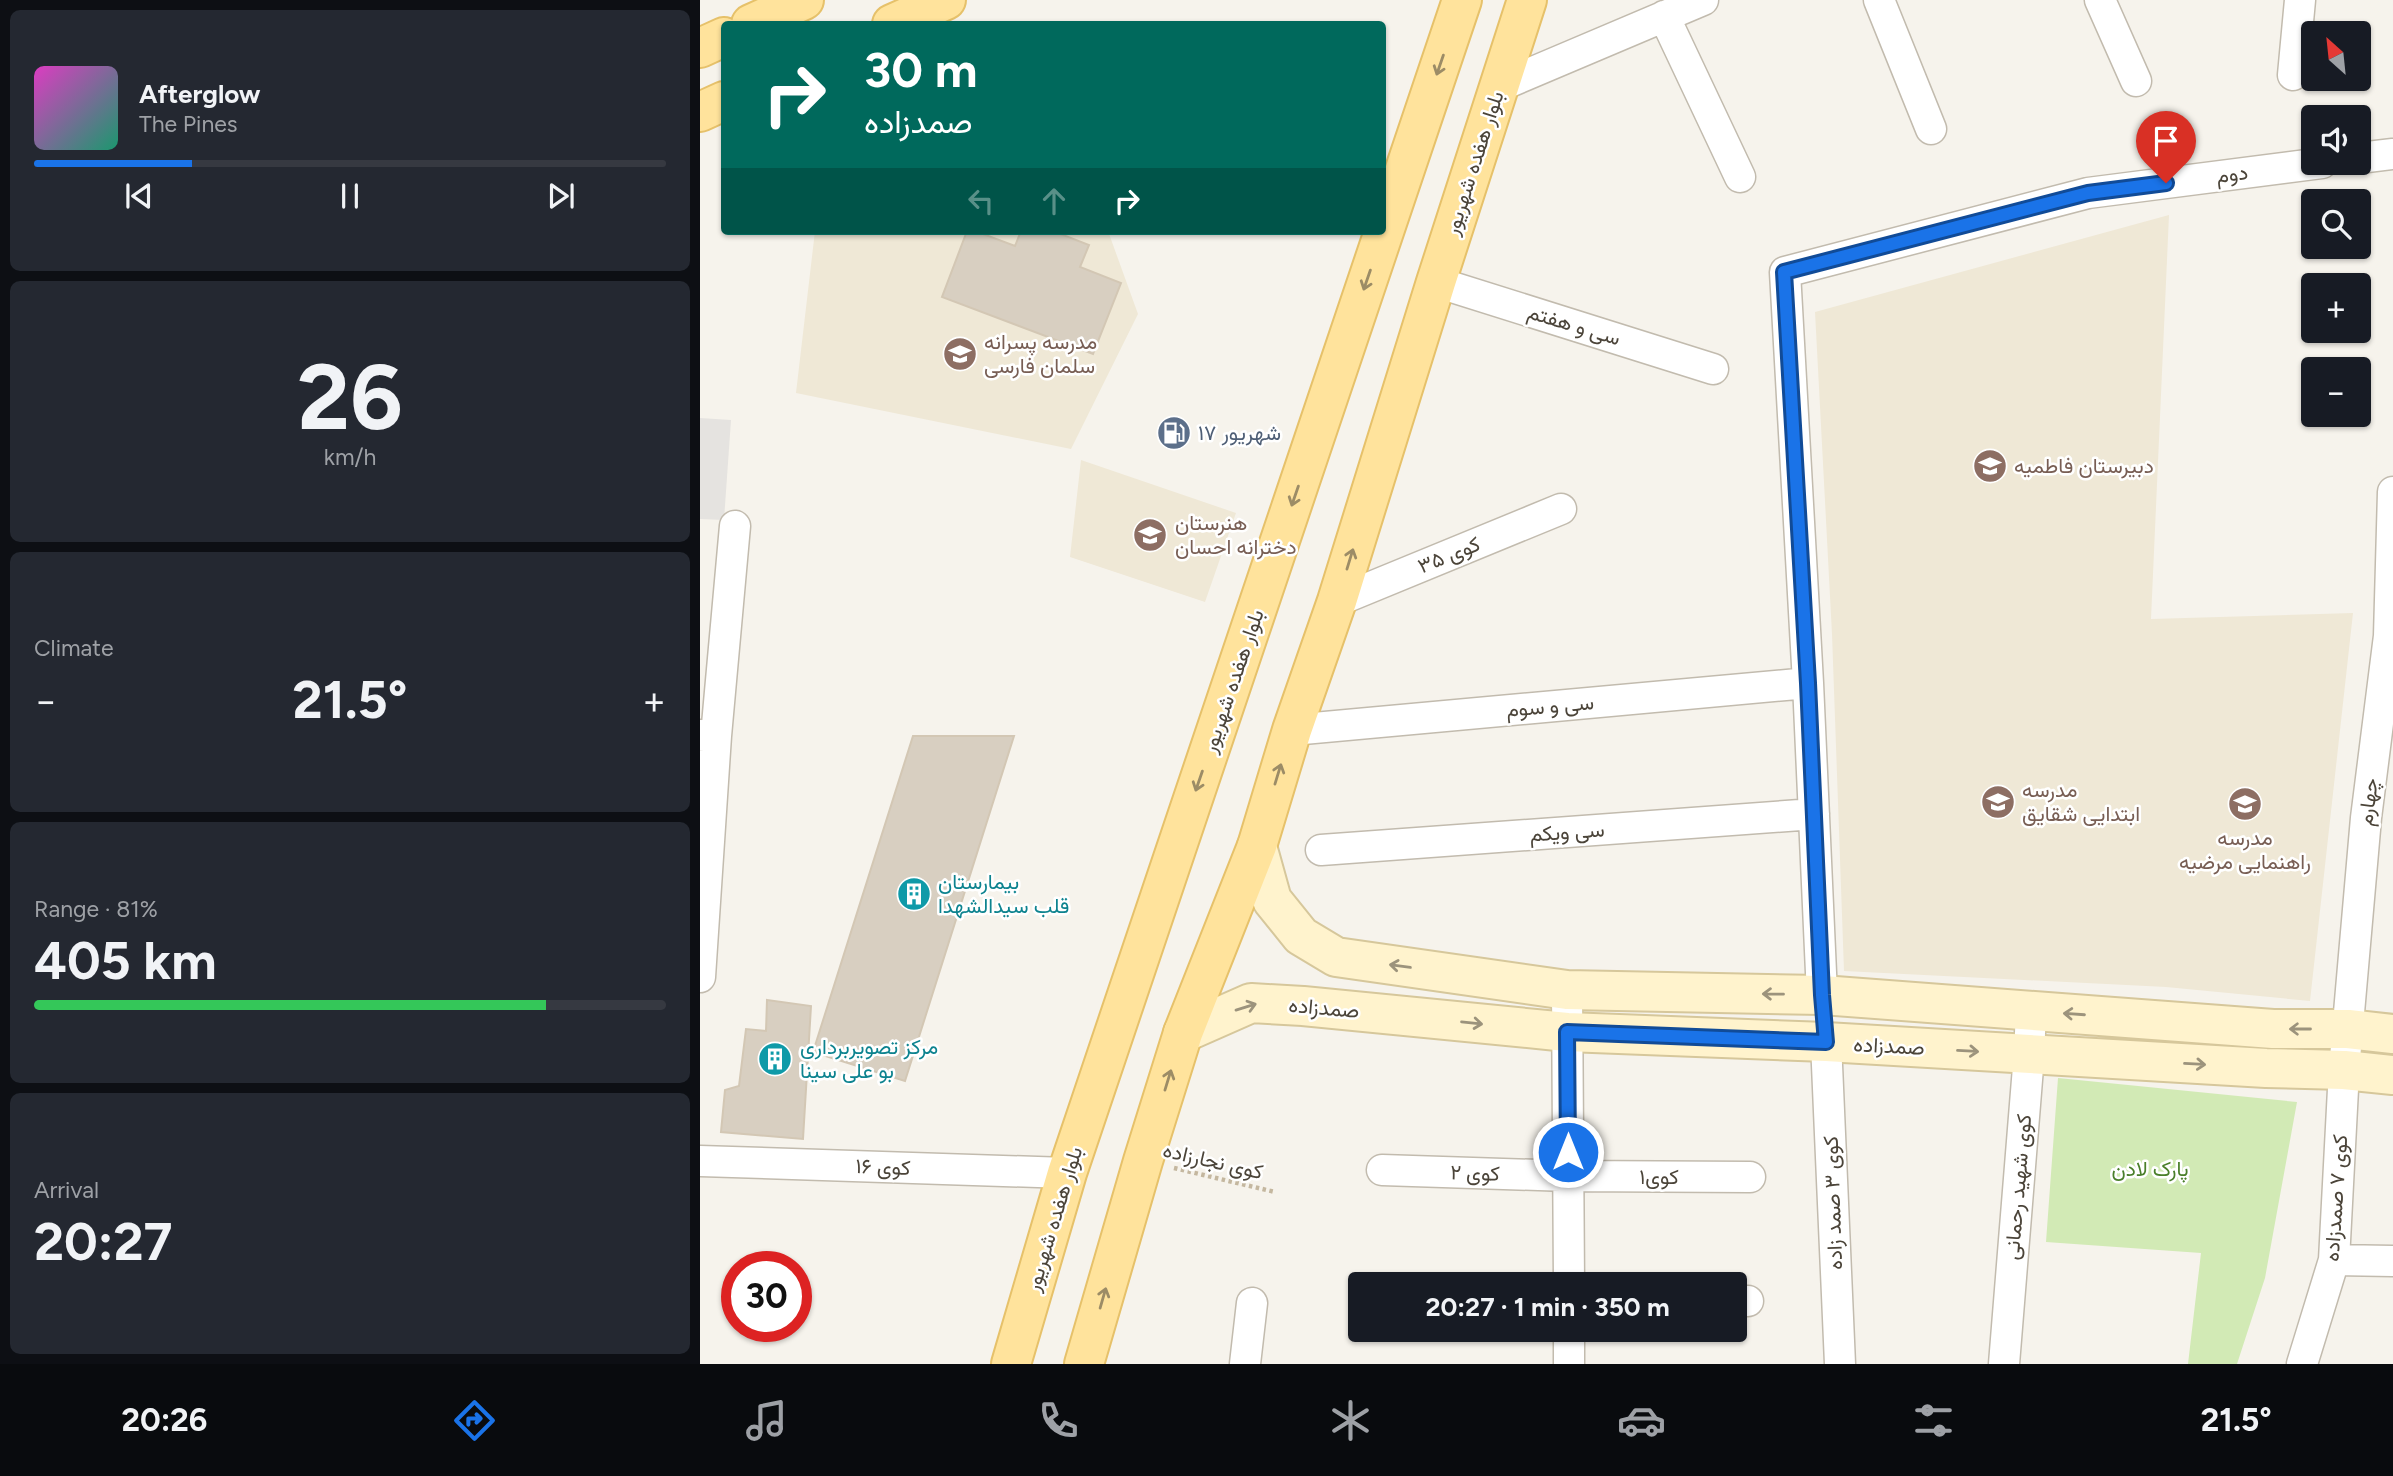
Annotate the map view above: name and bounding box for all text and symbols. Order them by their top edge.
north arrow [2301,21,2371,91]
map controls [2301,21,2371,427]
text: 30 m [864,40,977,99]
icon: right [749,49,840,140]
one-way arrow [1433,53,1445,75]
text: Afterglow [139,78,261,110]
street label: بلوار هفده شهریور [1438,88,1510,239]
text: صمدزاده [864,103,973,141]
button: sound [2301,105,2371,175]
text: The Pines [139,110,238,138]
pin [2136,111,2196,183]
icon: arrive [2147,122,2185,160]
street label: دوم [2215,159,2250,190]
icon: previous [120,177,158,215]
icon: pause [331,177,369,215]
icon: next [542,177,580,215]
icon: left [962,182,1000,220]
icon: ahead [1035,182,1073,220]
icon: right [1108,182,1146,220]
button: search [2301,189,2371,259]
one-way arrow [1360,269,1372,291]
button: + [2301,273,2371,343]
street label: سی و هفتم [1524,299,1624,352]
place label: مدرسه پسرانه سلمان فارسی [984,329,1097,379]
school or university icon: مدرسه پسرانه سلمان فارسی [941,335,979,373]
text: 26 [297,343,403,452]
button: − [2301,357,2371,427]
fuel station icon: ۱۷ شهریور [1155,414,1193,452]
place label: ۱۷ شهریور [1198,420,1281,446]
text: km/h [324,443,376,471]
school or university icon: دبیرستان فاطمیه [1971,447,2009,485]
place label: دبیرستان فاطمیه [2014,453,2154,479]
one-way arrow [1288,485,1301,507]
place label: هنرستان دخترانه احسان [1175,510,1297,560]
school or university icon: هنرستان دخترانه احسان [1131,516,1169,554]
street label: کوی ۳۵ [1414,531,1484,579]
one-way arrow [1345,548,1357,570]
street label: بلوار هفده شهریور [1196,606,1270,757]
text: Climate [34,634,113,662]
text: 21.5° [293,669,407,731]
text: − [34,678,58,724]
text: + [642,678,666,724]
street label: سی و سوم [1505,689,1595,724]
one-way arrow [1273,764,1286,786]
one-way arrow [1192,770,1204,792]
place label: مدرسه ابتدایی شقایق [2022,777,2140,826]
street label: چهارم [2352,777,2385,828]
school or university icon: مدرسه ابتدایی شقایق [1979,783,2017,821]
school or university icon: مدرسه راهنمایی مرضیه [2226,785,2264,823]
street label: سی ویکم [1529,816,1606,849]
place label: مدرسه راهنمایی مرضیه [2179,825,2311,875]
place label: بیمارستان قلب سیدالشهدا [938,869,1069,919]
building icon: بیمارستان قلب سیدالشهدا [895,875,933,913]
text: Range · 81% [34,895,158,923]
text: 405 km [34,930,217,992]
one-way arrow [1390,960,1412,973]
one-way arrow [1762,987,1785,1001]
street label: صمدزاده [1287,992,1361,1024]
one-way arrow [1234,999,1256,1012]
one-way arrow [2063,1007,2085,1020]
one-way arrow [1460,1017,1482,1030]
one-way arrow [2289,1022,2312,1036]
street label: صمدزاده [1853,1031,1925,1061]
place label: مرکز تصویربرداری بو علی سینا [800,1034,938,1084]
building icon: مرکز تصویربرداری بو علی سینا [756,1040,794,1078]
one-way arrow [1956,1045,1978,1058]
one-way arrow [2183,1058,2205,1071]
one-way arrow [1163,1070,1176,1092]
street label: کوی شهید رحمانی [1999,1113,2037,1261]
position arrow [1531,1115,1605,1189]
street label: کوی ۷ صمدزاده [2319,1134,2353,1262]
street label: کوی ۳ صمد زاده [1818,1136,1848,1270]
street label: کوی نجارزاده [1160,1137,1266,1185]
street label: بلوار هفده شهریور [1019,1143,1088,1295]
street label: کوی ۱۶ [855,1153,911,1181]
park label: پارک لادن [2111,1156,2189,1183]
street label: کوی ۲ [1450,1159,1500,1187]
street label: کوی۱ [1639,1164,1679,1190]
text: Arrival [34,1176,99,1204]
text: 20:27 [34,1211,172,1273]
speed limit sign: 30 [721,1251,812,1342]
one-way arrow [1097,1288,1110,1310]
text: 20:27 · 1 min · 350 m [1425,1291,1670,1323]
icon: directions [450,1396,499,1445]
icon: music [742,1396,791,1445]
icon: phone [1034,1396,1083,1445]
icon: climate [1326,1396,1375,1445]
icon: car [1617,1396,1666,1445]
icon: filters [1909,1396,1958,1445]
text: 20:26 [121,1401,207,1439]
text: 21.5° [2201,1401,2272,1439]

